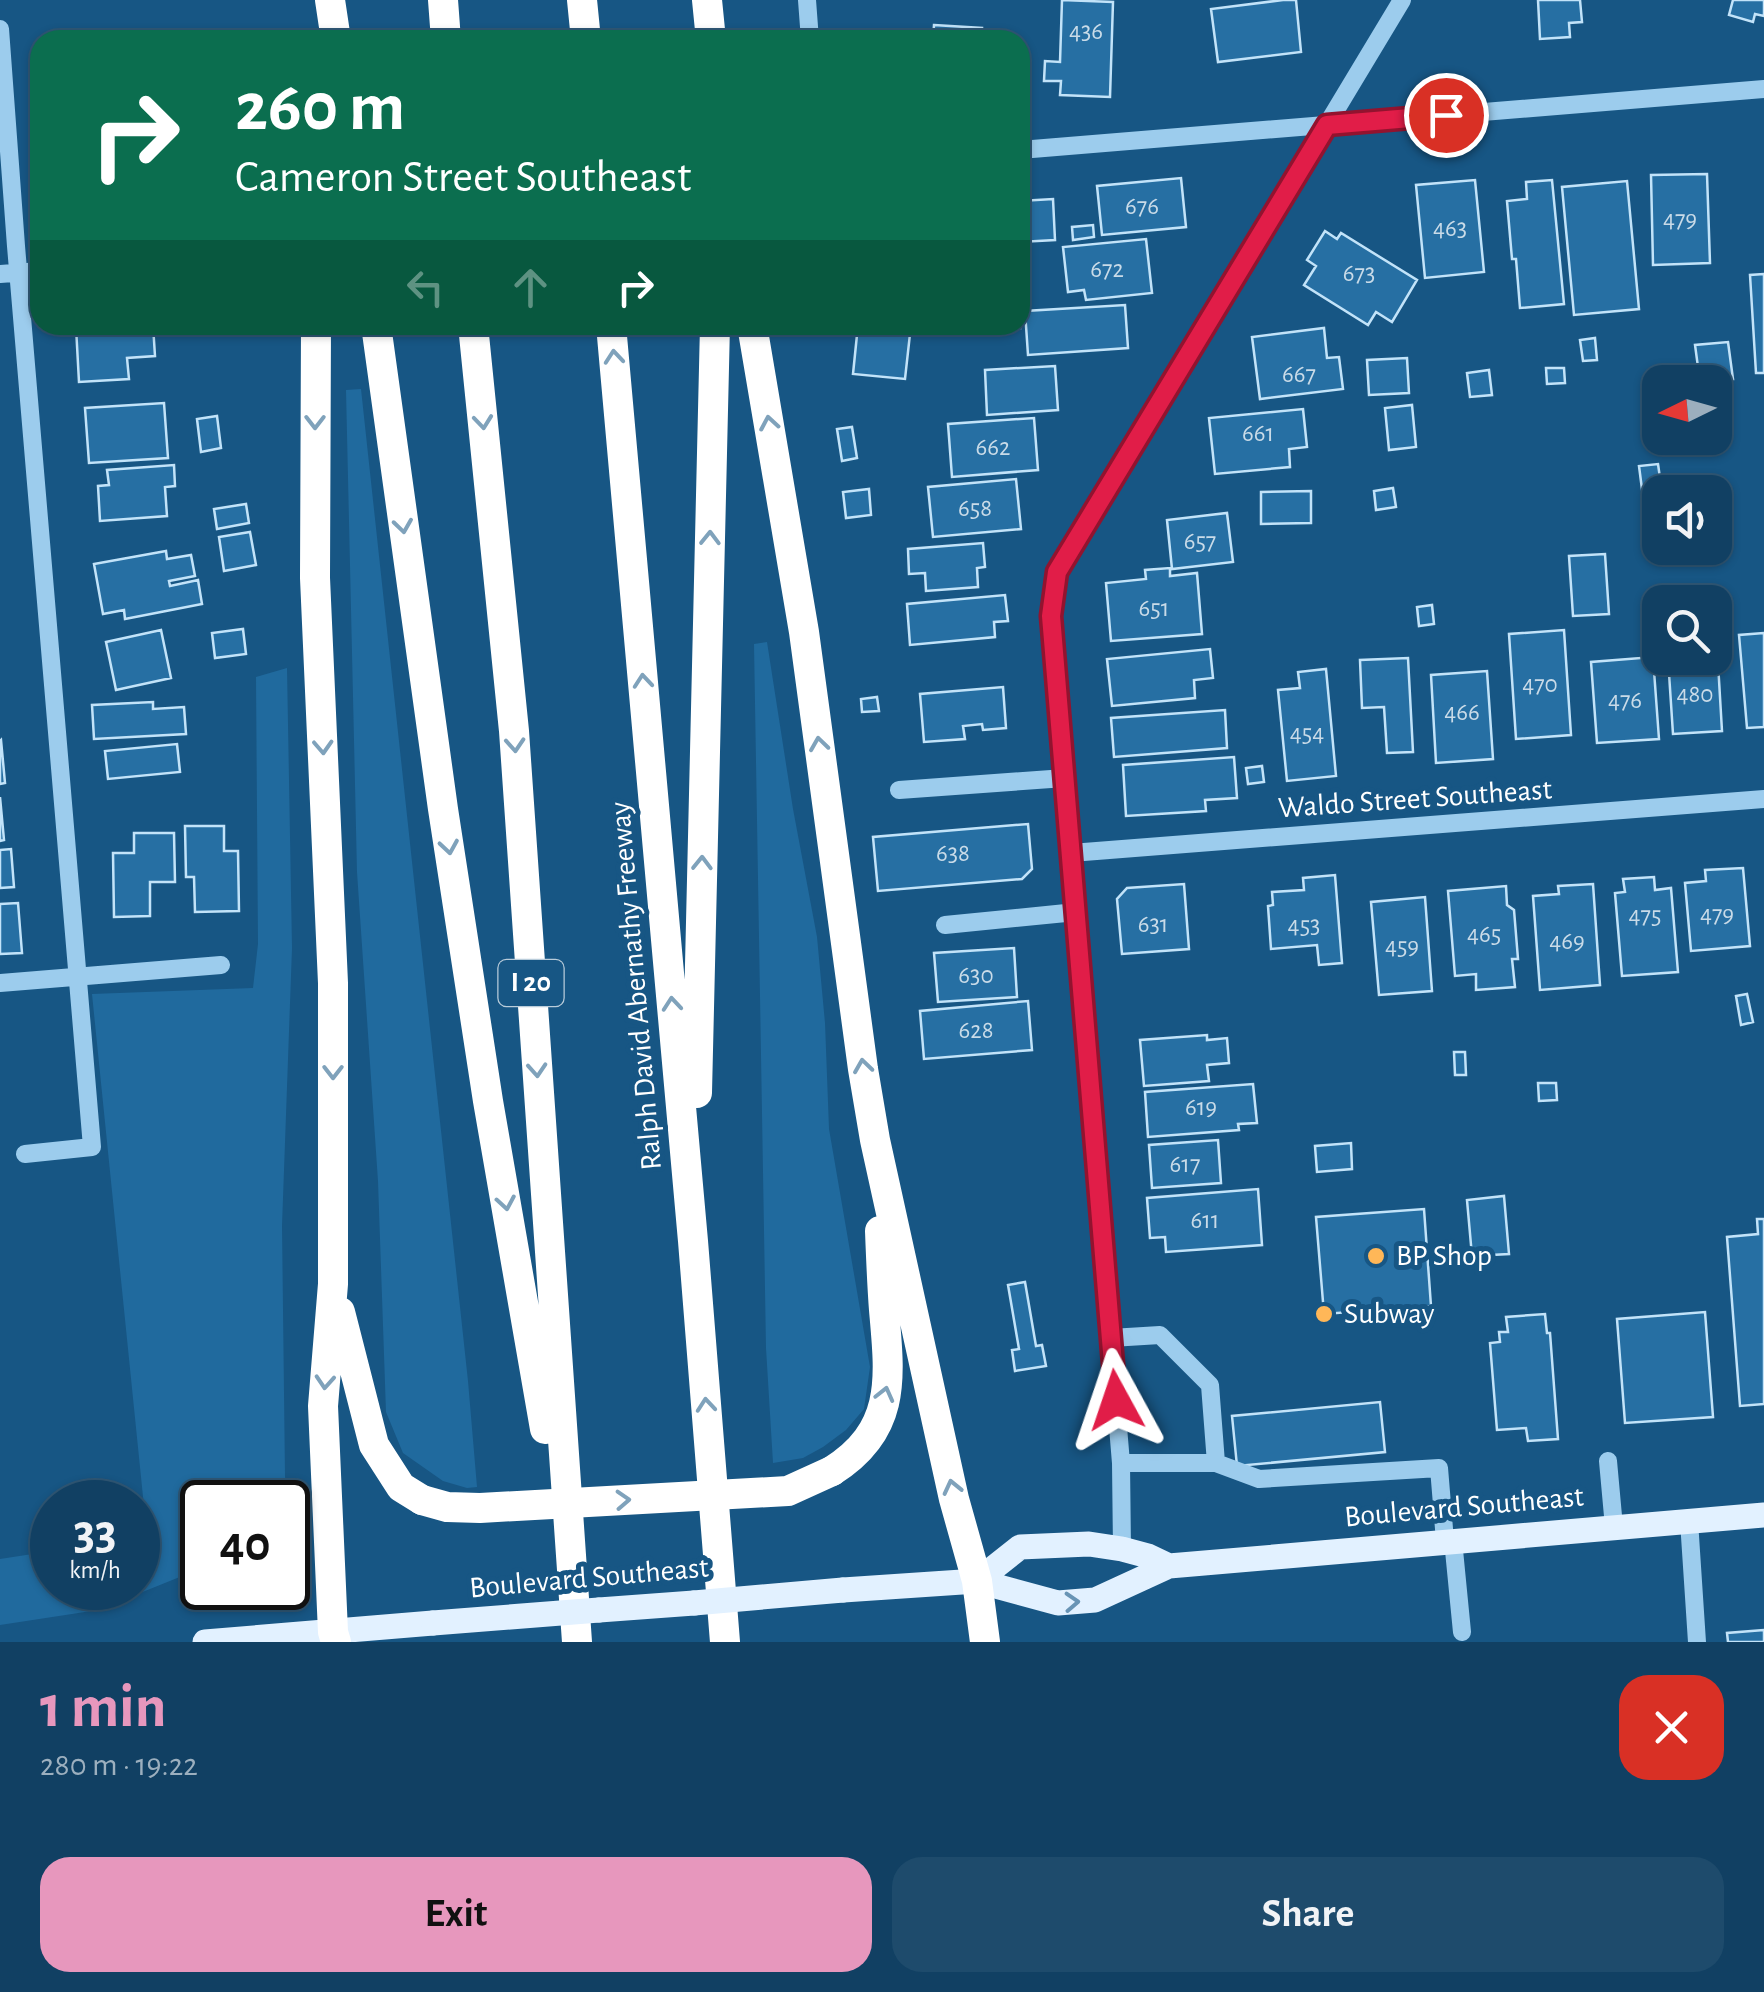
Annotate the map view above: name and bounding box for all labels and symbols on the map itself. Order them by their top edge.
house number: 436 [1069,19,1103,44]
pin [1404,73,1489,158]
house number: 676 [1125,194,1159,219]
house number: 479 [1663,207,1697,232]
house number: 463 [1433,216,1467,241]
house number: 672 [1090,257,1124,282]
house number: 673 [1343,261,1375,286]
one-way arrow [604,348,626,364]
house number: 667 [1282,362,1316,387]
north arrow [1642,365,1732,455]
one-way arrow [472,414,493,430]
one-way arrow [759,415,780,432]
one-way arrow [304,416,326,431]
house number: 661 [1242,421,1274,446]
house number: 662 [976,435,1010,460]
house number: 658 [958,496,992,521]
one-way arrow [392,517,413,534]
house number: 657 [1184,529,1216,554]
one-way arrow [699,530,720,546]
house number: 651 [1139,596,1169,621]
one-way arrow [633,672,655,688]
house number: 470 [1522,672,1558,697]
house number: 480 [1676,682,1714,707]
house number: 476 [1608,688,1642,713]
house number: 466 [1444,700,1480,725]
house number: 454 [1290,721,1324,746]
one-way arrow [810,736,831,753]
one-way arrow [504,738,525,754]
one-way arrow [312,740,333,756]
street label: Waldo Street Southeast [1277,774,1553,824]
street label: Ralph David Abernathy Freeway [605,800,667,1171]
one-way arrow [437,839,458,856]
house number: 638 [936,841,970,866]
one-way arrow [692,855,713,871]
house number: 479 [1700,902,1734,927]
house number: 475 [1629,903,1661,928]
house number: 631 [1138,912,1168,937]
house number: 453 [1288,913,1320,938]
house number: 465 [1467,922,1501,947]
house number: 469 [1549,929,1585,954]
house number: 459 [1385,934,1419,959]
road number: I 20 [498,960,564,1006]
house number: 630 [958,963,994,988]
one-way arrow [662,996,684,1012]
house number: 628 [959,1018,993,1043]
one-way arrow [853,1058,874,1075]
one-way arrow [526,1062,547,1078]
one-way arrow [322,1066,344,1081]
house number: 619 [1185,1095,1217,1120]
house number: 617 [1170,1152,1200,1177]
one-way arrow [495,1195,516,1211]
house number: 611 [1191,1208,1219,1233]
place label: BP Shop [1396,1241,1492,1271]
marker: BP Shop [1365,1245,1387,1267]
place label: Subway [1344,1299,1435,1329]
marker: Subway [1313,1303,1335,1325]
position arrow [1064,1348,1168,1452]
one-way arrow [315,1374,337,1390]
one-way arrow [873,1386,894,1403]
one-way arrow [696,1397,718,1413]
one-way arrow [943,1479,964,1496]
speed limit sign: 40 [180,1480,310,1610]
street label: Boulevard Southeast [1343,1482,1585,1532]
one-way arrow [616,1490,632,1511]
street label: Boulevard Southeast [468,1553,710,1603]
one-way arrow [1064,1591,1080,1612]

